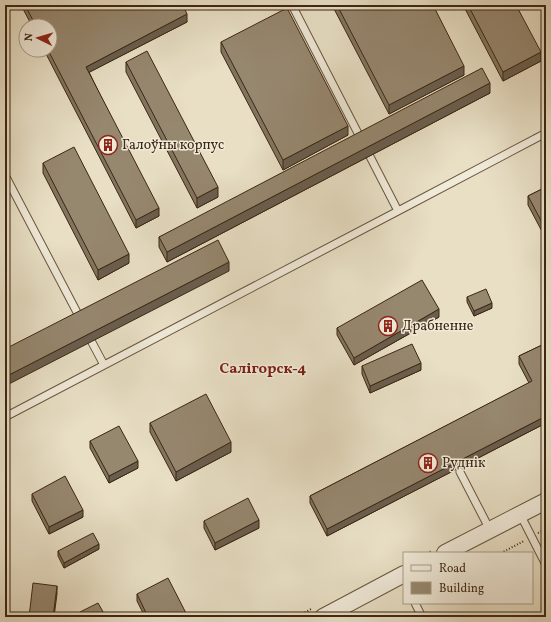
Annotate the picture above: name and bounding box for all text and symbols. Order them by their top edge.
north arrow [18,18,58,58]
text: N [22,33,37,42]
building icon: Галоўны корпус [97,134,119,156]
place label: Галоўны корпус [122,136,224,155]
building icon: Драбненне [377,315,399,337]
place label: Драбненне [402,317,474,336]
district label: Салігорск-4 [220,359,306,380]
building icon: Руднік [417,452,439,474]
place label: Руднік [442,454,486,473]
legend [403,552,533,604]
text: Road [439,561,466,577]
text: Building [439,581,484,597]

